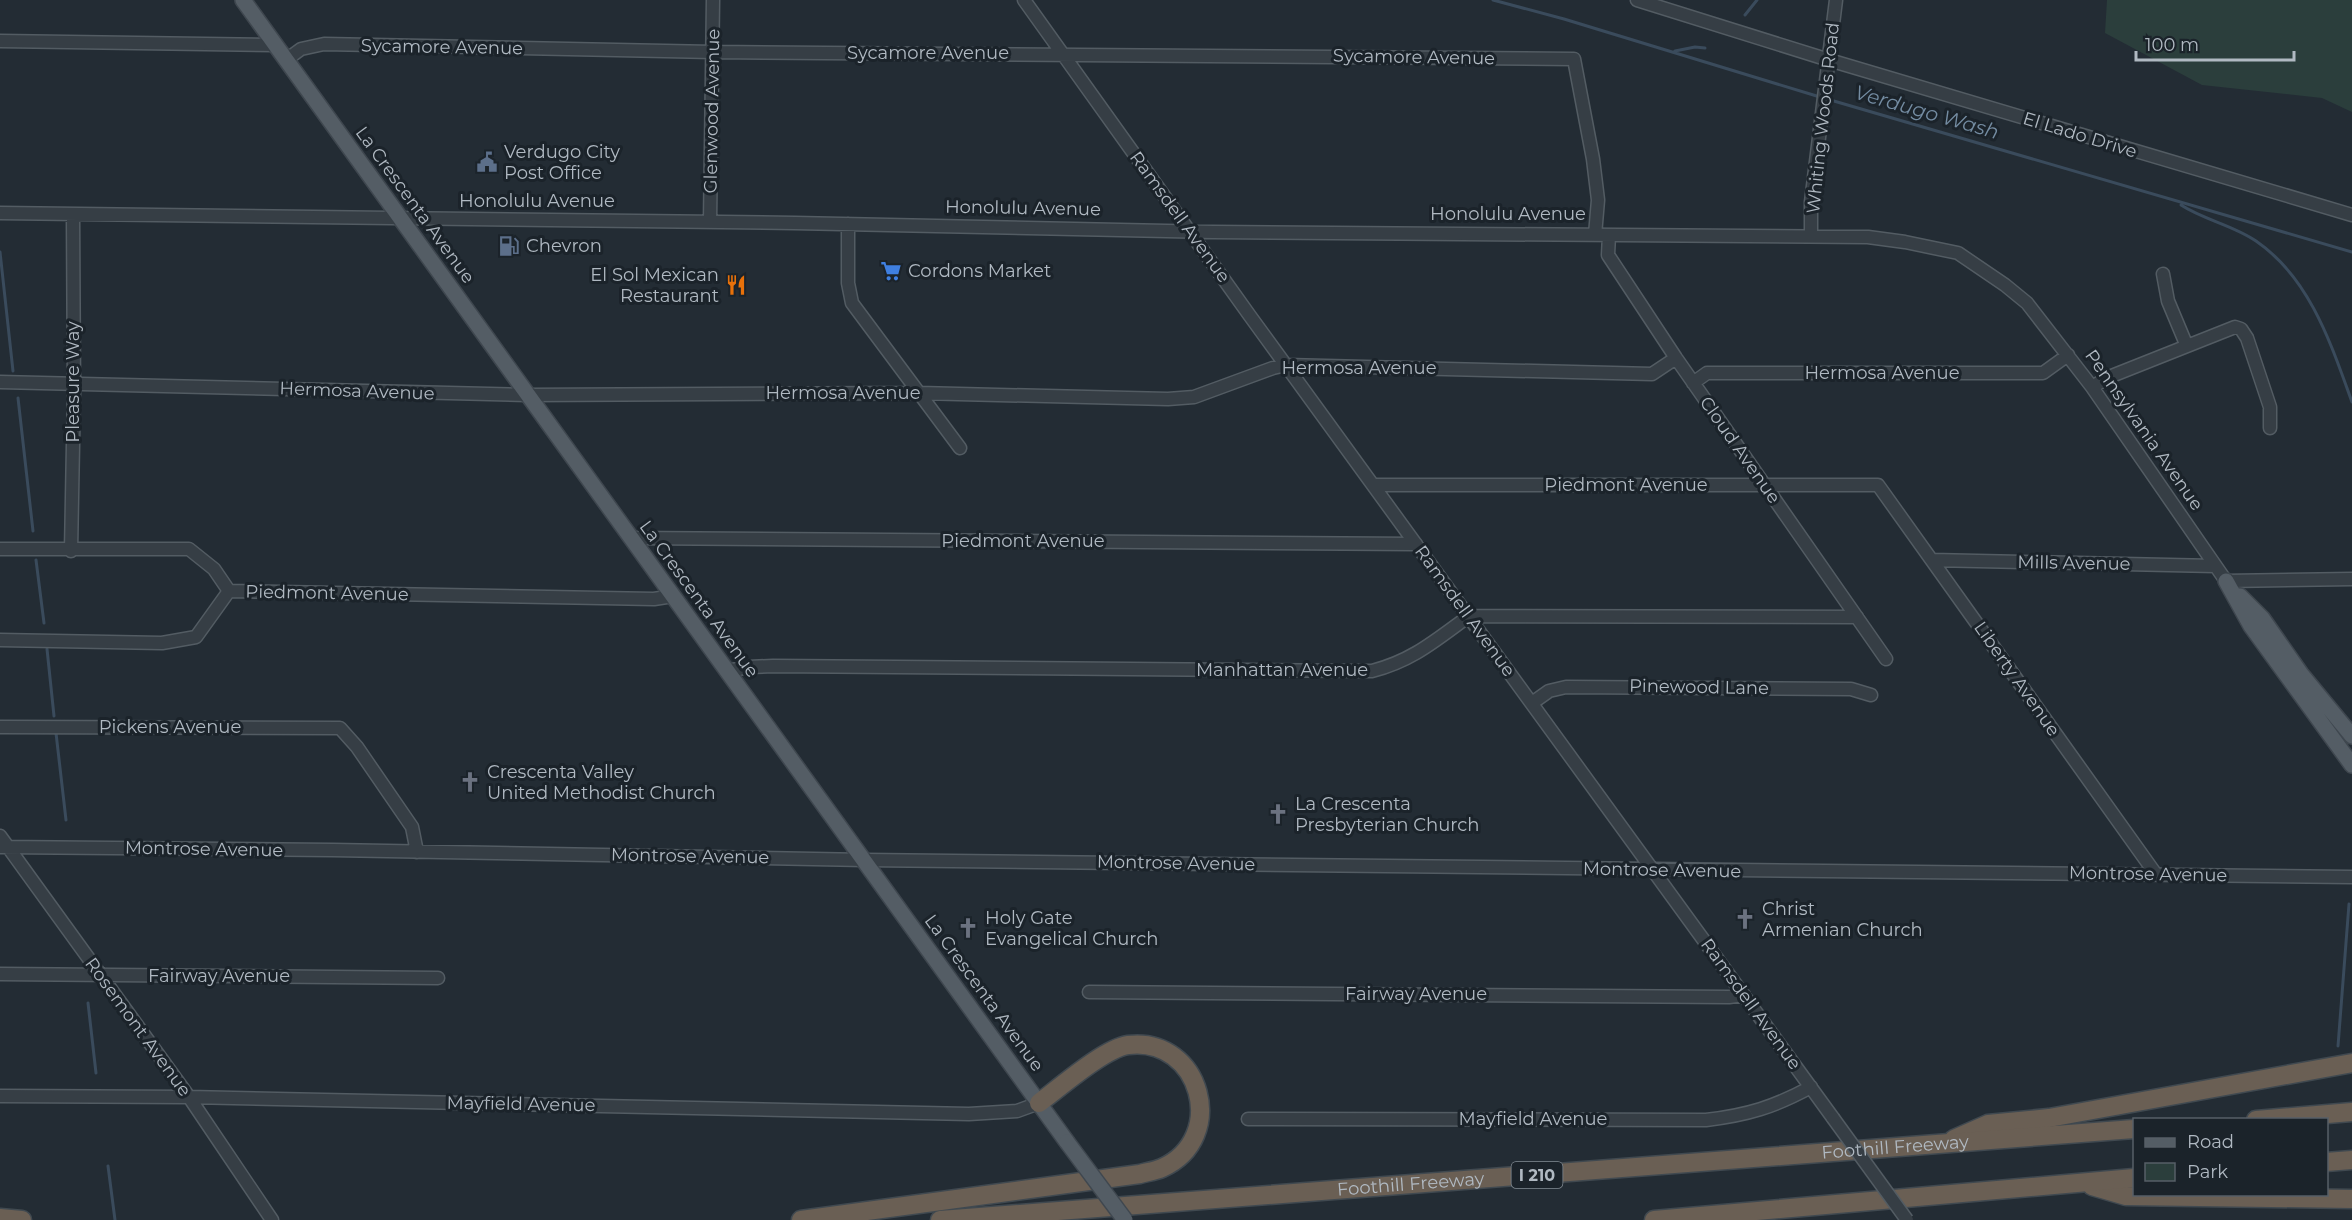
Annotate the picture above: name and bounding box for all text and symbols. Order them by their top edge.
street label: Whiting Woods Road [1802,21,1844,215]
scale bar [2136,24,2294,62]
street label: Glenwood Avenue [700,28,724,193]
text: 100 m [2145,34,2199,56]
street label: Sycamore Avenue [361,35,523,59]
street label: Sycamore Avenue [847,42,1009,64]
street label: Sycamore Avenue [1333,45,1495,69]
water label: Verdugo Wash [1852,80,2002,144]
street label: El Lado Drive [2020,107,2140,163]
street label: La Crescenta Avenue [351,122,479,288]
place label: Verdugo City Post Office [504,141,620,184]
street label: Ramsdell Avenue [1125,147,1235,287]
public building icon: Verdugo City Post Office [475,150,499,174]
street label: Honolulu Avenue [459,190,615,212]
street label: Honolulu Avenue [945,196,1101,220]
street label: Honolulu Avenue [1430,203,1586,225]
fuel station icon: Chevron [497,234,521,258]
place label: Chevron [526,235,602,257]
supermarket icon: Cordons Market [879,259,903,283]
place label: Cordons Market [908,260,1051,282]
place label: El Sol Mexican Restaurant [590,264,719,307]
restaurant icon: El Sol Mexican Restaurant [724,273,748,297]
street label: Pleasure Way [62,321,84,443]
street label: Pennsylvania Avenue [2080,345,2208,515]
street label: Hermosa Avenue [1281,357,1437,379]
street label: Hermosa Avenue [1804,362,1960,384]
street label: Hermosa Avenue [279,377,435,405]
street label: Hermosa Avenue [765,382,921,404]
street label: Cloud Avenue [1695,392,1785,508]
street label: Piedmont Avenue [1544,474,1708,496]
street label: La Crescenta Avenue [635,516,763,682]
street label: Piedmont Avenue [941,530,1105,552]
street label: Ramsdell Avenue [1410,541,1520,681]
street label: Mills Avenue [2017,551,2131,575]
street label: Piedmont Avenue [245,581,409,605]
street label: Liberty Avenue [1969,617,2065,741]
street label: Manhattan Avenue [1196,659,1368,681]
street label: Pinewood Lane [1629,675,1769,699]
street label: Pickens Avenue [99,716,241,738]
place label: Crescenta Valley United Methodist Church [487,761,716,804]
church icon: Crescenta Valley United Methodist Church [458,770,482,794]
place label: La Crescenta Presbyterian Church [1295,793,1479,836]
church icon: La Crescenta Presbyterian Church [1266,802,1290,826]
street label: Montrose Avenue [125,837,284,861]
street label: Montrose Avenue [611,844,770,868]
street label: Montrose Avenue [1097,851,1256,875]
street label: Montrose Avenue [1583,858,1742,882]
street label: Montrose Avenue [2069,862,2228,886]
place label: Christ Armenian Church [1762,898,1923,941]
place label: Holy Gate Evangelical Church [985,907,1158,950]
church icon: Christ Armenian Church [1733,907,1757,931]
street label: La Crescenta Avenue [920,910,1048,1076]
church icon: Holy Gate Evangelical Church [956,916,980,940]
street label: Ramsdell Avenue [1696,934,1806,1074]
street label: Rosemont Avenue [80,953,196,1101]
street label: Fairway Avenue [148,965,290,987]
street label: Fairway Avenue [1345,983,1487,1005]
street label: Mayfield Avenue [446,1092,596,1116]
street label: Mayfield Avenue [1459,1108,1608,1130]
legend [2133,1118,2328,1196]
street label: Foothill Freeway [1821,1131,1970,1164]
text: Road [2187,1131,2234,1153]
text: Park [2187,1161,2228,1183]
road number: I 210 [1512,1162,1562,1188]
street label: Foothill Freeway [1336,1168,1485,1201]

